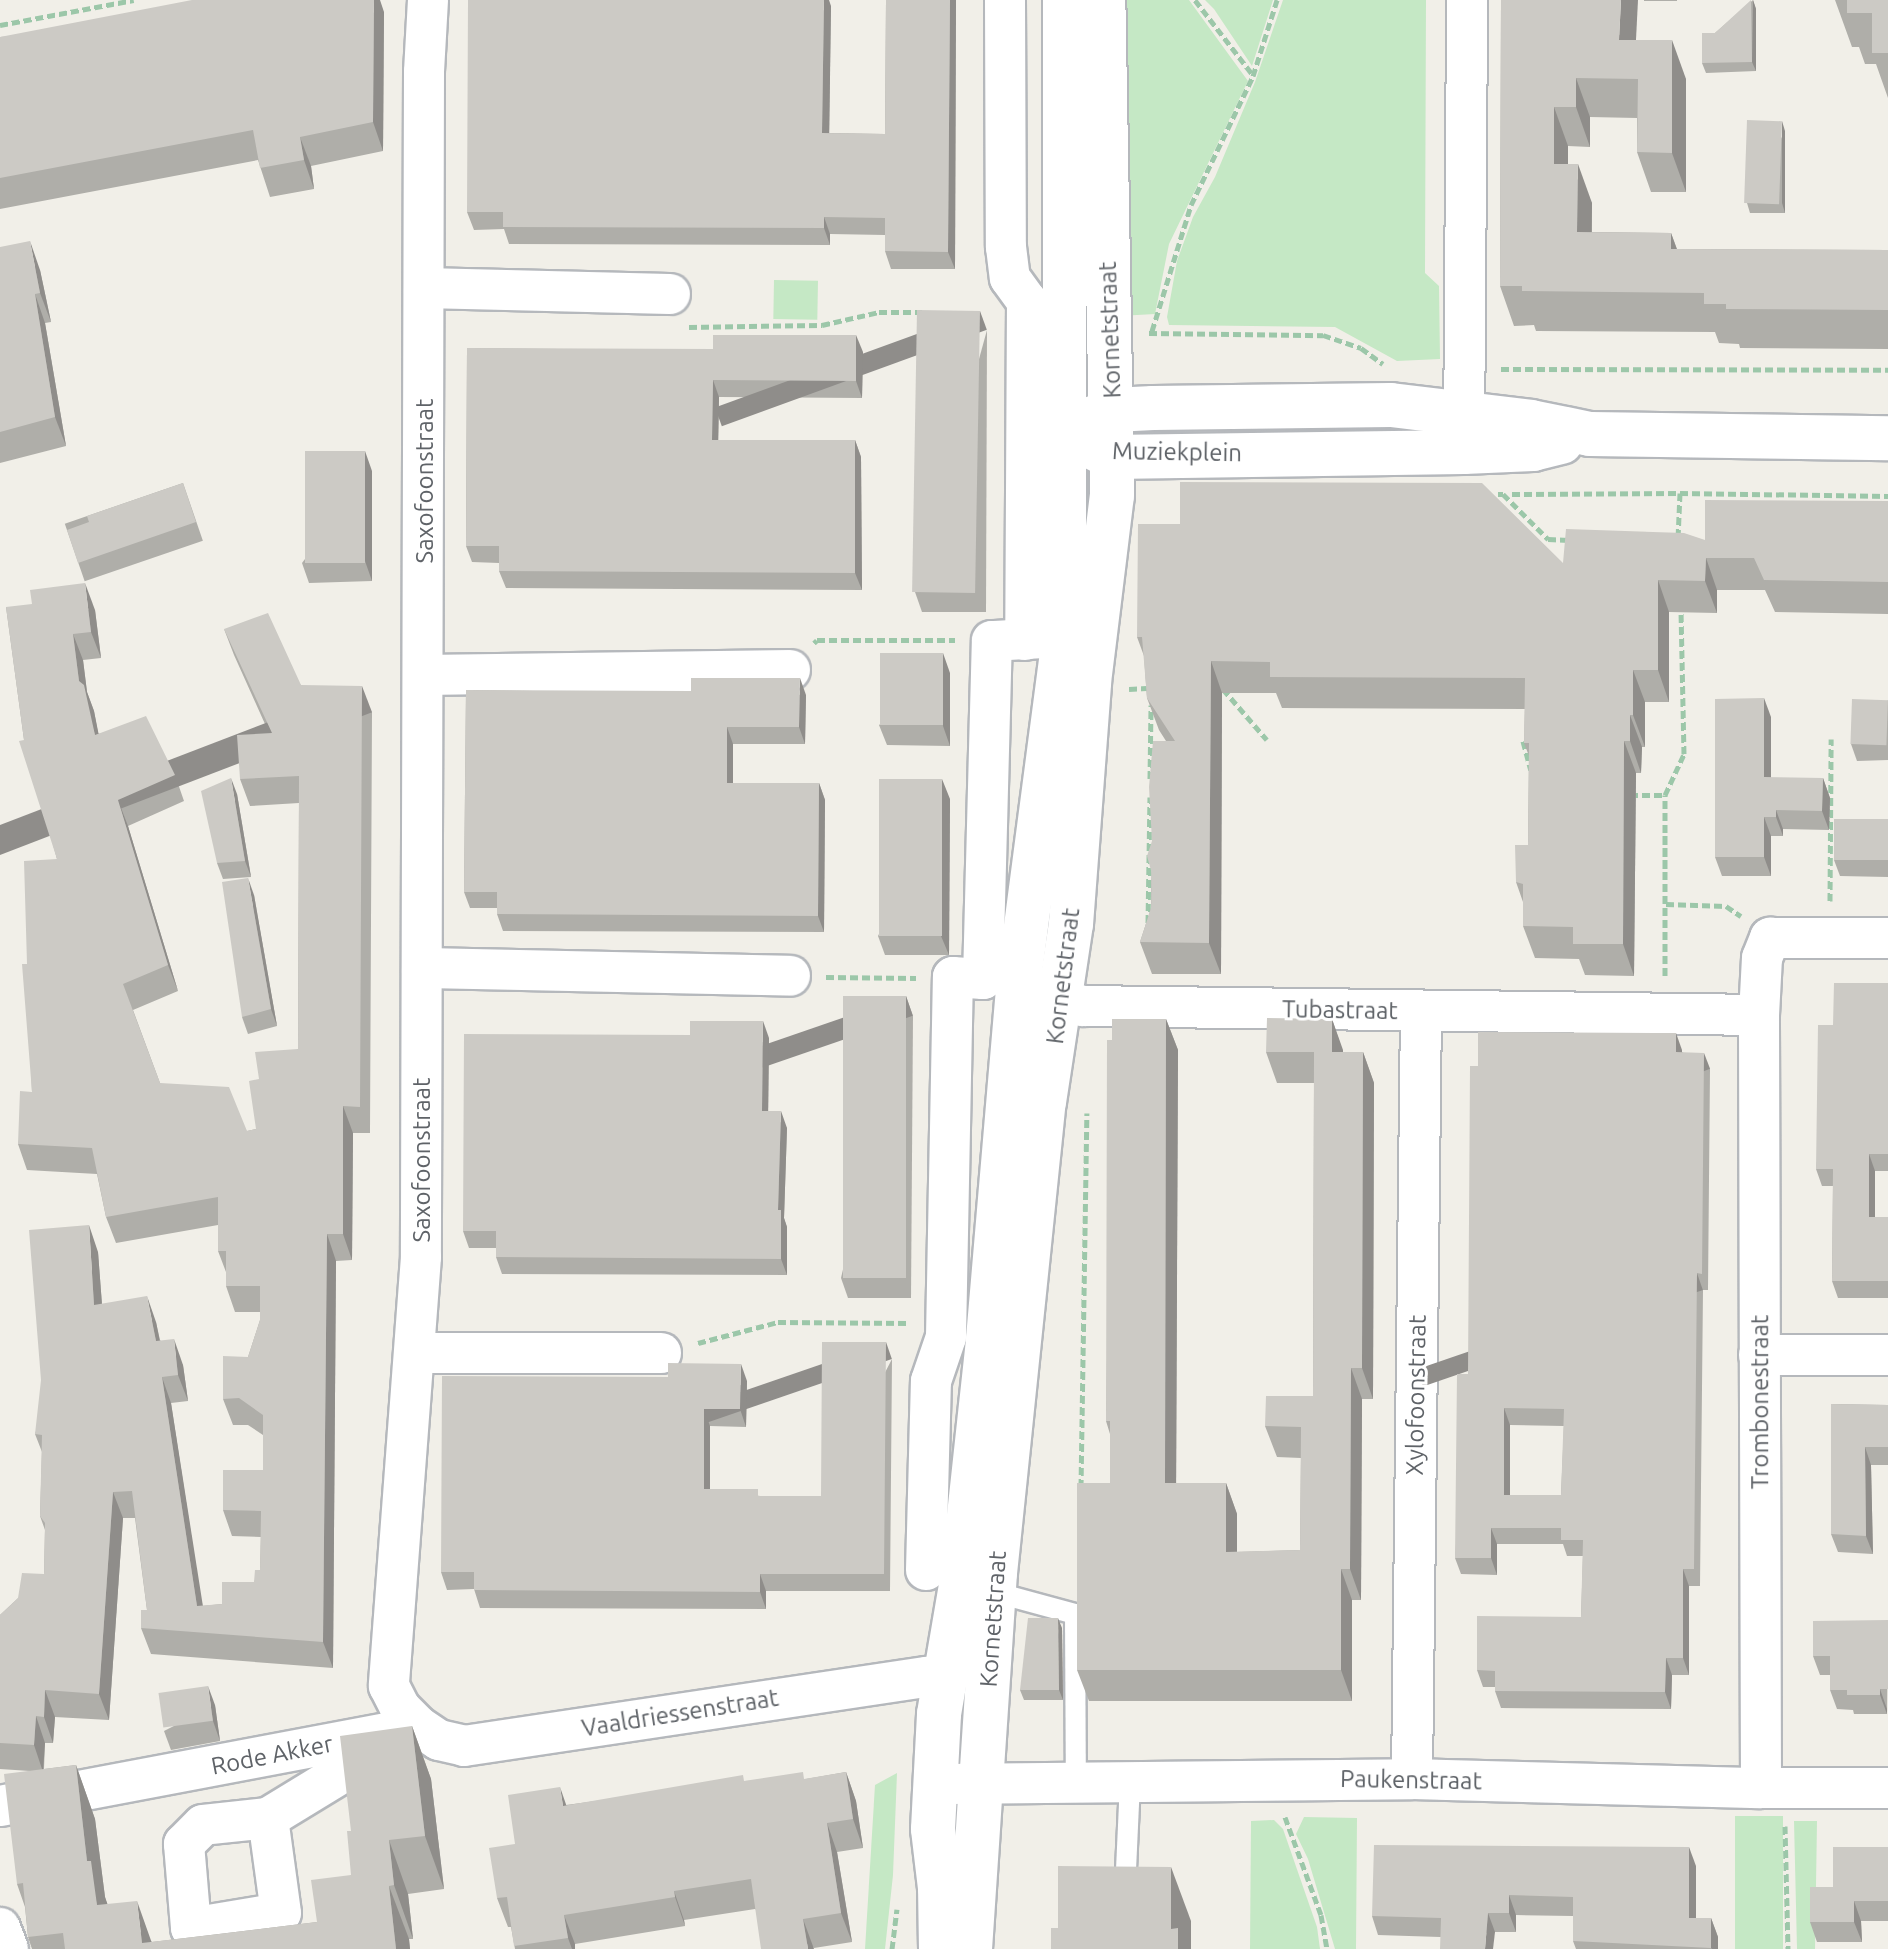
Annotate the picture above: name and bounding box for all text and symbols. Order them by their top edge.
street label: Kornetstraat [1093,261,1127,399]
street label: Saxofoonstraat [411,399,439,563]
street label: Muziekplein [1112,436,1242,468]
street label: Kornetstraat [1040,906,1086,1046]
street label: Tubastraat [1282,995,1398,1025]
street label: Saxofoonstraat [408,1078,436,1242]
street label: Xylofoonstraat [1400,1314,1432,1476]
street label: Trombonestraat [1746,1315,1774,1489]
street label: Kornetstraat [974,1550,1012,1688]
street label: Vaaldriessenstraat [580,1683,780,1743]
street label: Rode Akker [209,1729,335,1781]
street label: Paukenstraat [1340,1764,1482,1796]

